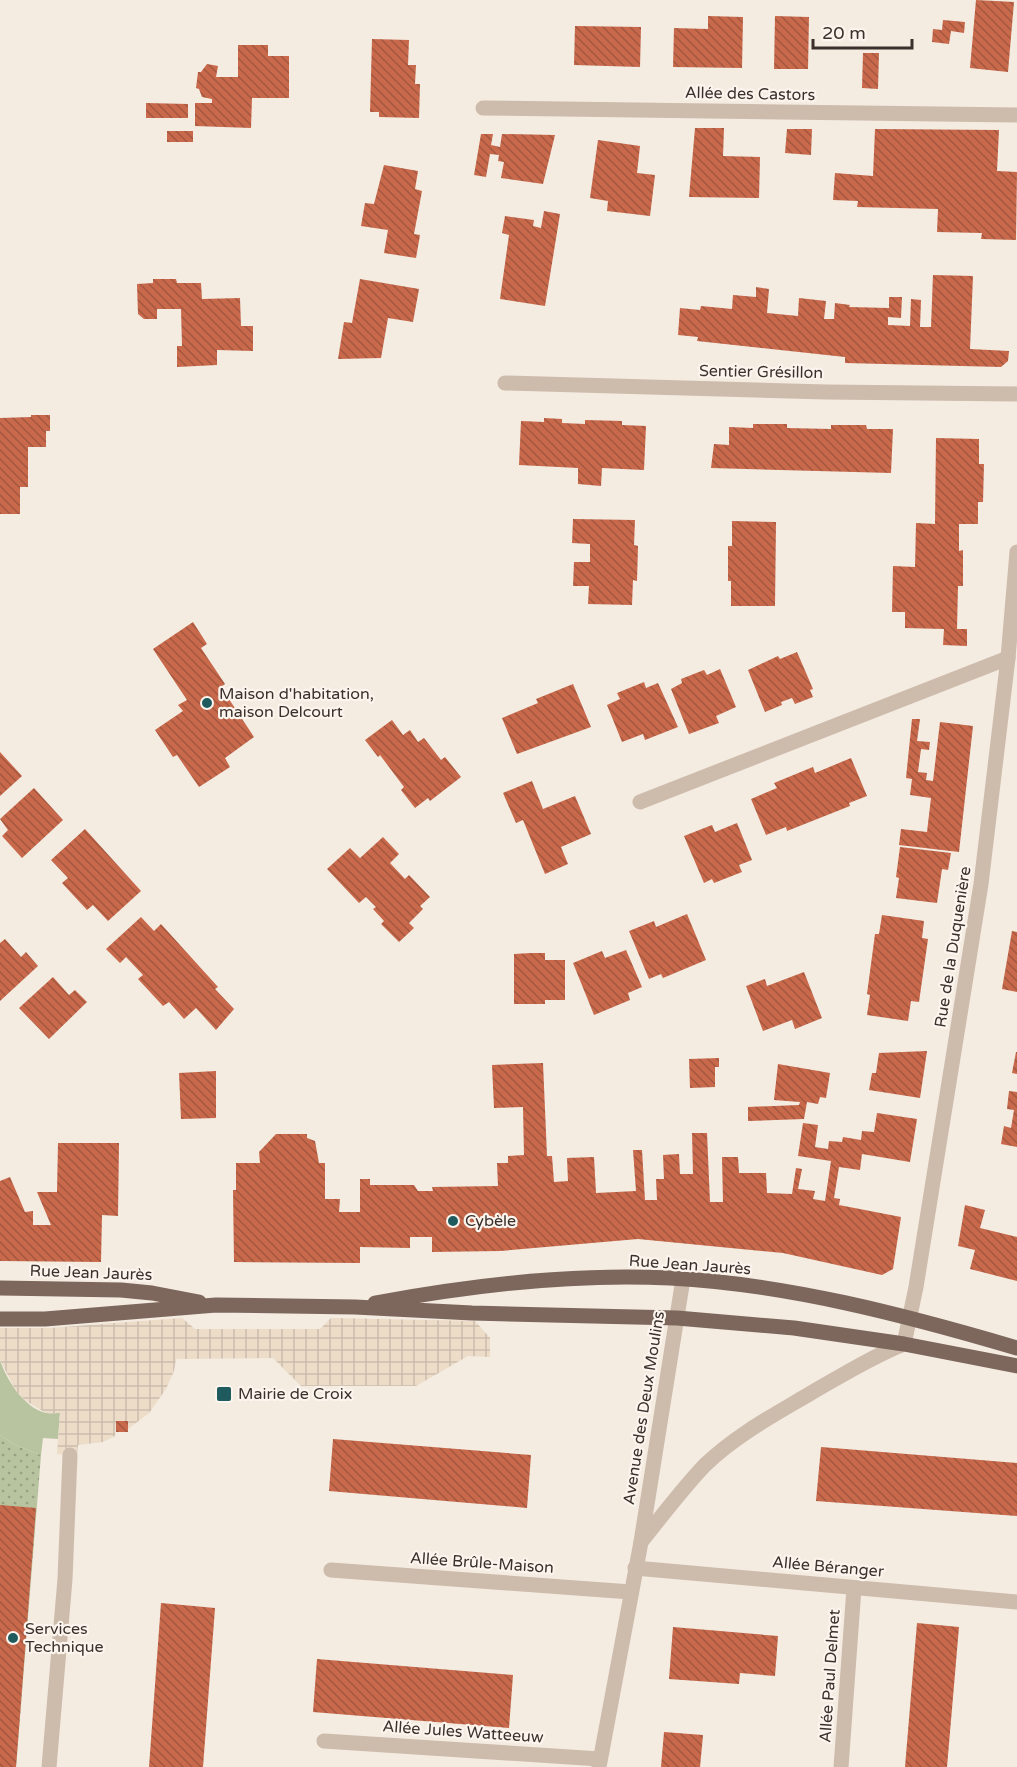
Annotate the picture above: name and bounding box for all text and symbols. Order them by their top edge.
scale bar [813,12,912,50]
text: 20 m [822,22,866,44]
street label: Allée des Castors [685,83,815,105]
street label: Sentier Grésillon [699,361,823,383]
place label: Maison d'habitation, maison Delcourt [219,684,374,722]
marker: Maison d'habitation, maison Delcourt [200,696,214,710]
street label: Rue de la Duquenière [930,865,976,1029]
place label: Cybèle [465,1211,516,1231]
marker: Cybèle [446,1214,460,1228]
street label: Rue Jean Jaurès [628,1251,752,1279]
street label: Rue Jean Jaurès [29,1261,153,1285]
street label: Avenue des Deux Moulins [619,1310,669,1506]
place label: Mairie de Croix [238,1384,352,1404]
marker: Mairie de Croix [215,1385,233,1403]
street label: Allée Brûle-Maison [409,1548,555,1578]
street label: Allée Béranger [771,1552,886,1582]
street label: Allée Paul Delmet [815,1609,845,1743]
place label: Services Technique [25,1619,104,1657]
marker: Services Technique [6,1631,20,1645]
street label: Allée Jules Watteeuw [382,1716,544,1748]

